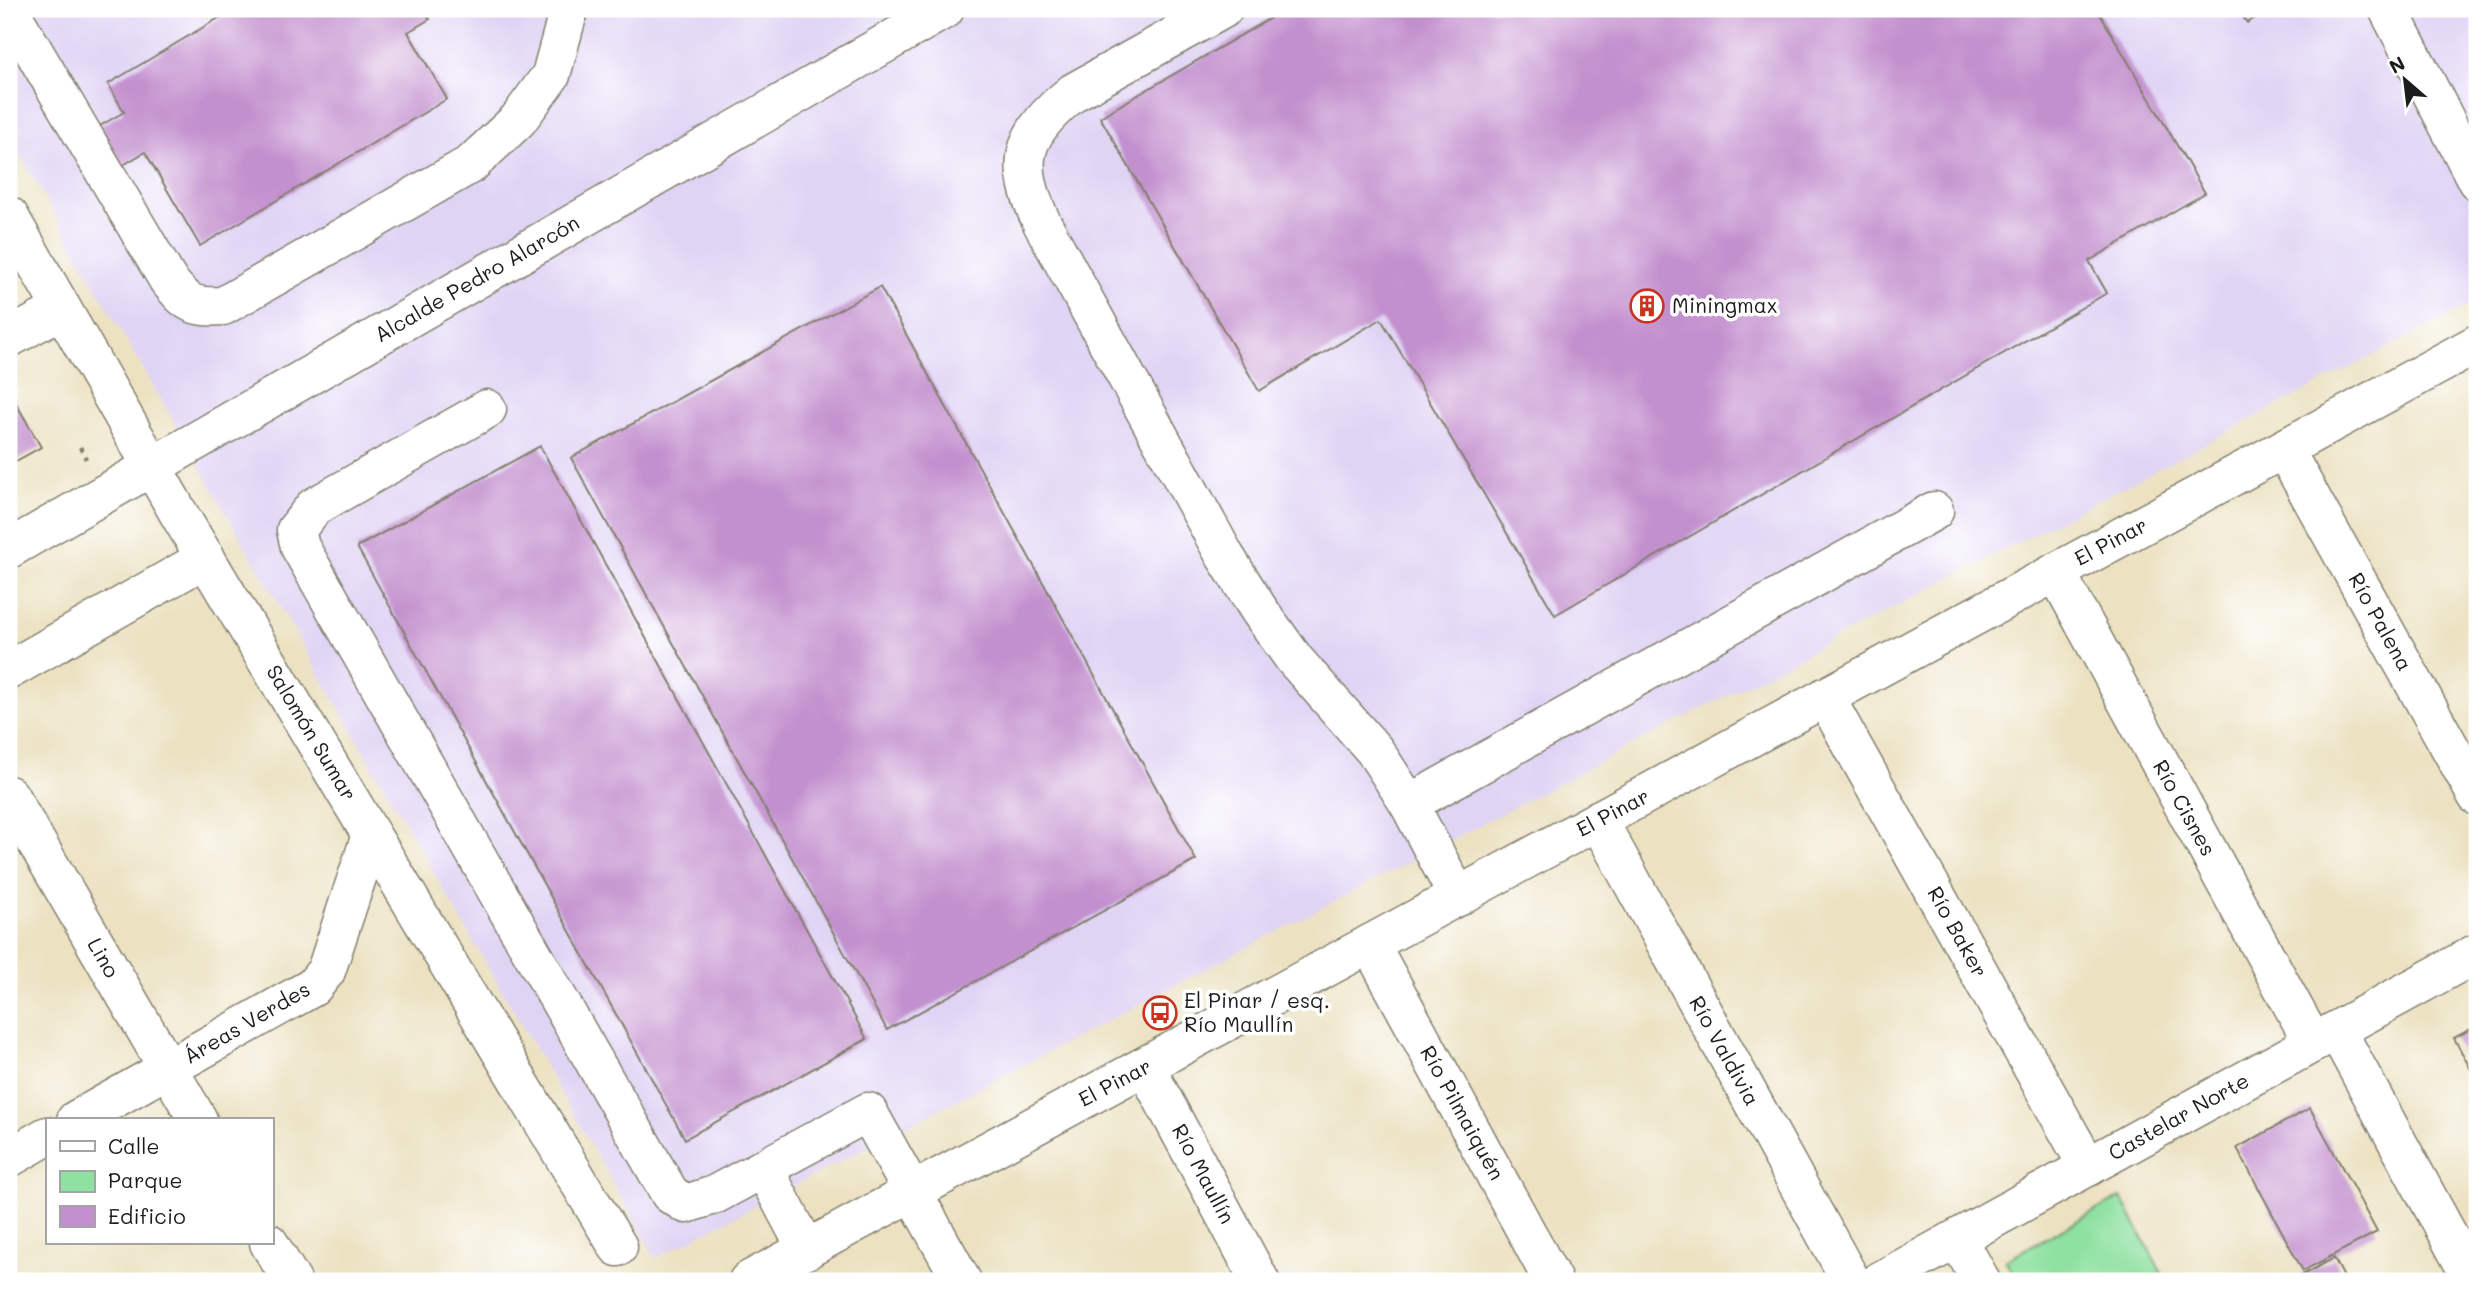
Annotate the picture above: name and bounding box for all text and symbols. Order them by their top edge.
north arrow [2370,46,2440,116]
text: N [2385,50,2409,79]
street label: Alcalde Pedro Alarcón [369,208,584,347]
building icon: Miningmax [1628,287,1666,325]
place label: Miningmax [1672,291,1778,318]
street label: El Pinar [2069,510,2151,571]
street label: Río Palena [2343,567,2419,675]
street label: Salomón Sumar [261,659,363,805]
street label: Río Cisnes [2148,755,2223,860]
street label: El Pinar [1571,781,1653,842]
street label: Río Baker [1922,881,1994,982]
street label: Lino [82,933,126,982]
street label: Áreas Verdes [178,975,314,1069]
place label: El Pinar / esq. Río Maullín [1184,986,1330,1037]
street label: Río Valdivia [1684,991,1767,1110]
bus stop icon: El Pinar / esq. Río Maullín [1141,994,1179,1032]
street label: Río Pilmaiquén [1415,1040,1511,1184]
street label: El Pinar [1073,1051,1155,1112]
street label: Castelar Norte [2103,1066,2253,1166]
legend [46,1118,273,1244]
street label: Río Maullín [1167,1119,1242,1228]
text: Calle [108,1132,160,1159]
text: Parque [108,1166,182,1193]
text: Edificio [108,1202,186,1229]

